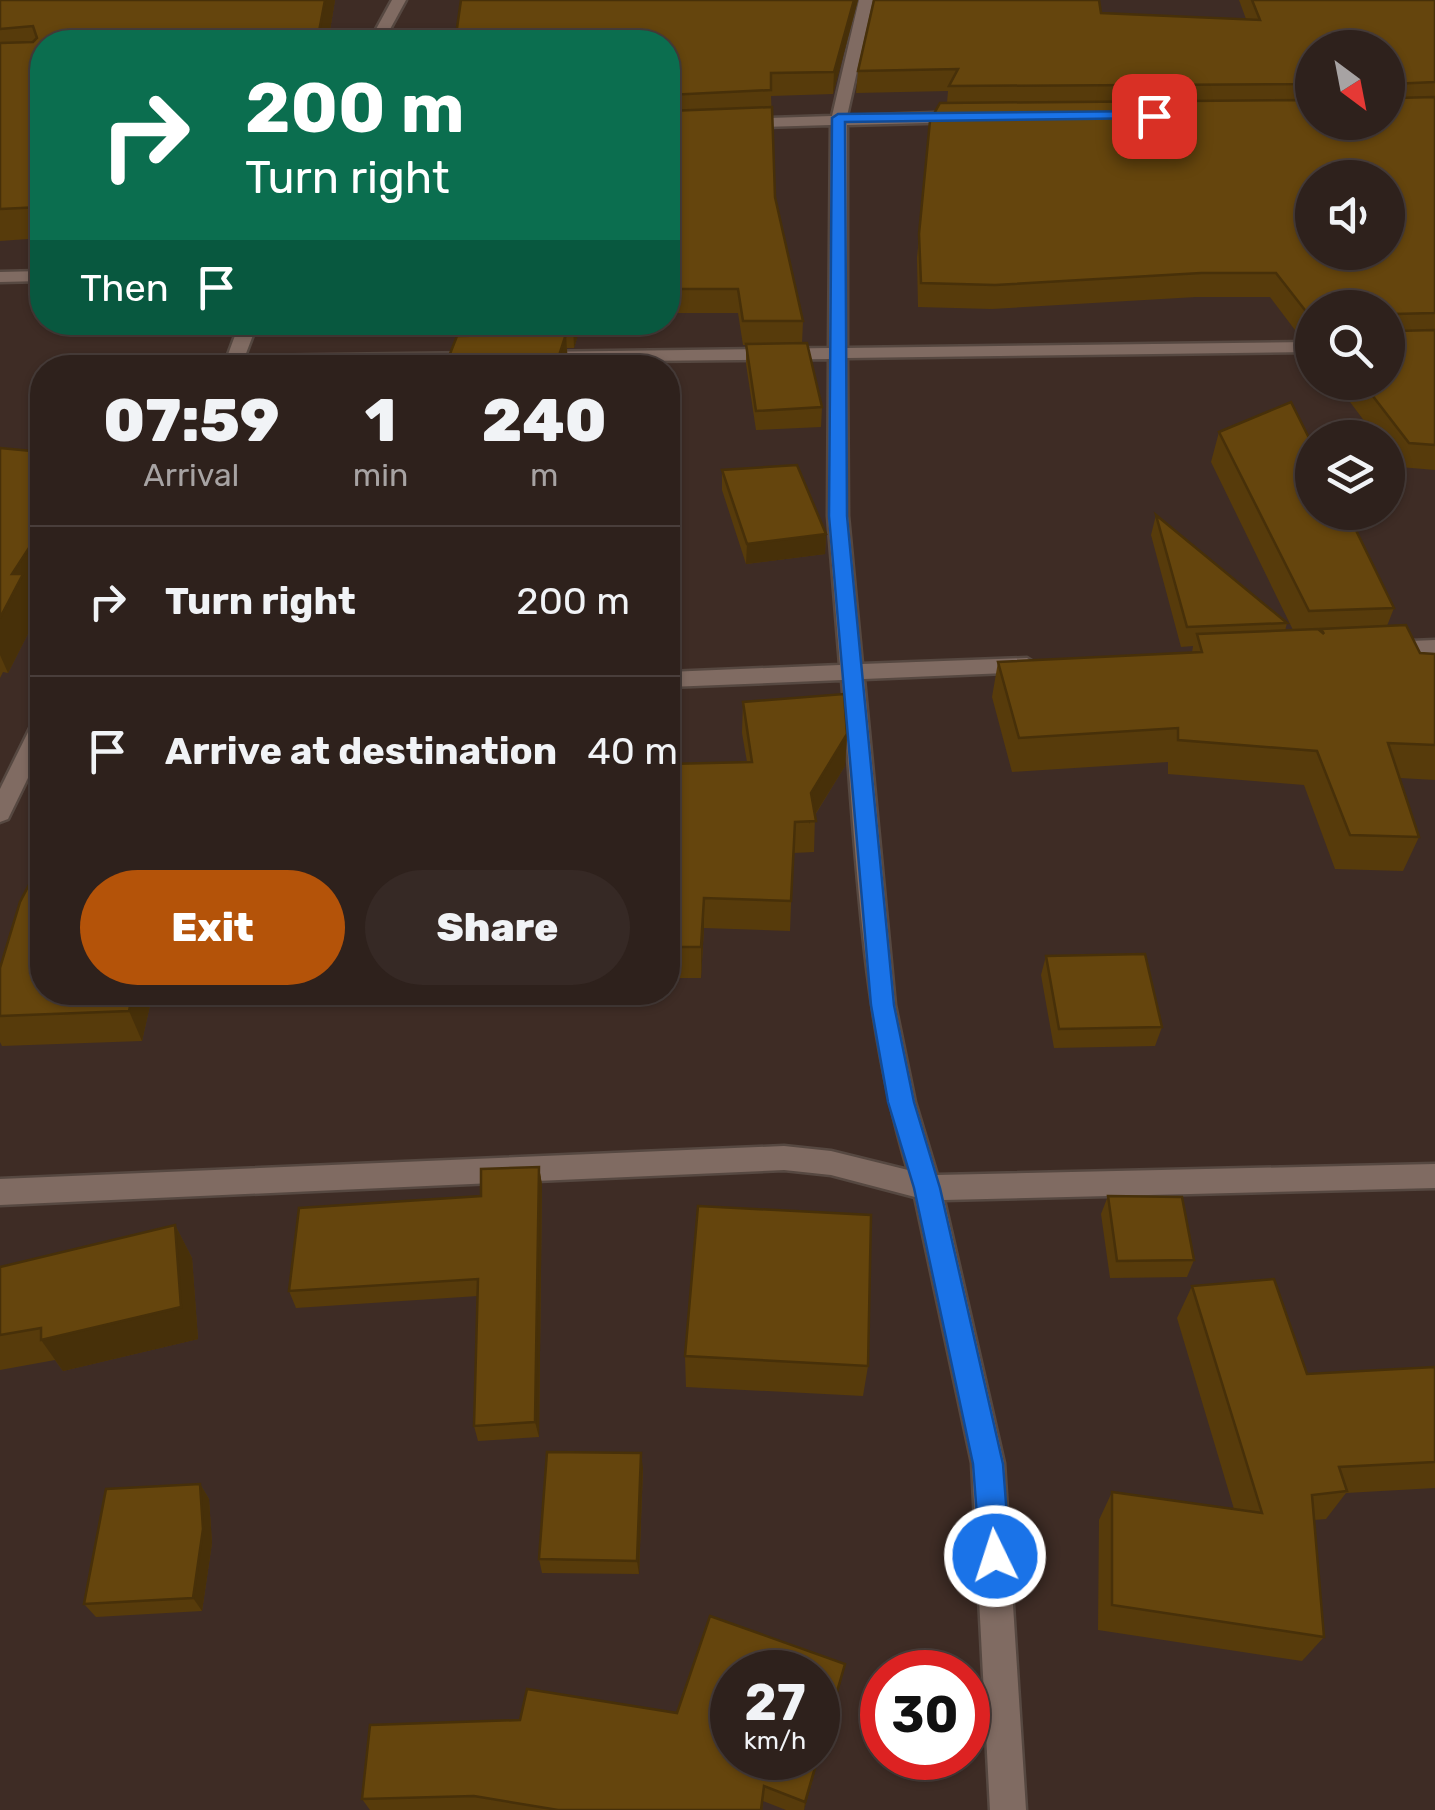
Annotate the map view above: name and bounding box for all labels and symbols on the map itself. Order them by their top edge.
north arrow [1295,30,1405,140]
pin [1112,74,1197,159]
position arrow [943,1504,1047,1608]
speed limit sign: 30 [860,1650,990,1780]

